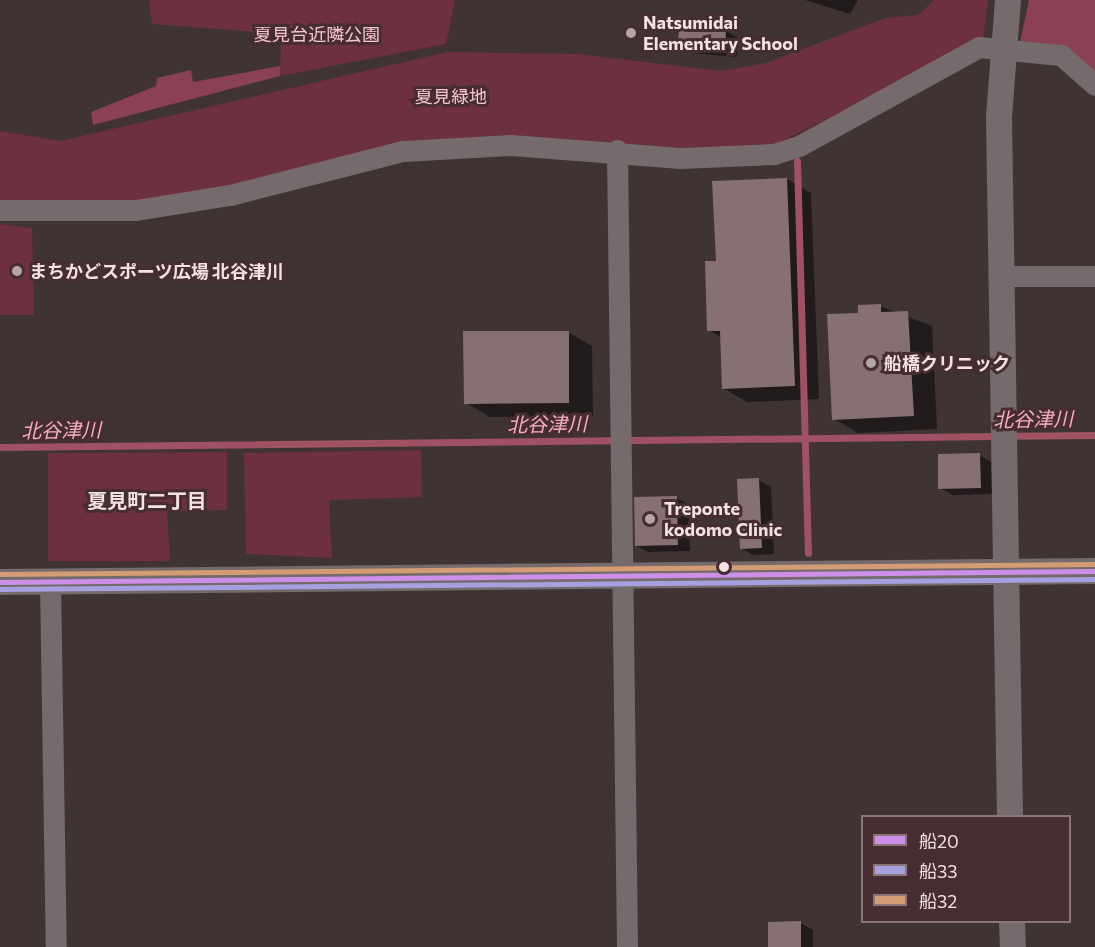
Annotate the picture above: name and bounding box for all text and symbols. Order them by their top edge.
place label: Natsumidai Elementary School [643,12,798,54]
park label: 夏見台近隣公園 [254,23,380,45]
marker: Natsumidai Elementary School [624,26,638,40]
park label: 夏見緑地 [415,85,487,107]
place label: まちかどスポーツ広場 北谷津川 [29,260,284,282]
marker: まちかどスポーツ広場 北谷津川 [10,264,24,278]
place label: 船橋クリニック [884,352,1010,374]
marker: 船橋クリニック [862,354,880,372]
water label: 北谷津川 [993,406,1073,432]
water label: 北谷津川 [507,411,587,437]
water label: 北谷津川 [21,417,101,443]
district label: 夏見町二丁目 [87,488,207,512]
place label: Treponte kodomo Clinic [664,498,782,540]
marker: Treponte kodomo Clinic [641,510,659,528]
unlabelled marker [718,561,730,573]
legend [861,815,1071,923]
text: 船20 [919,830,959,852]
text: 船33 [919,860,958,882]
text: 船32 [919,890,957,912]

